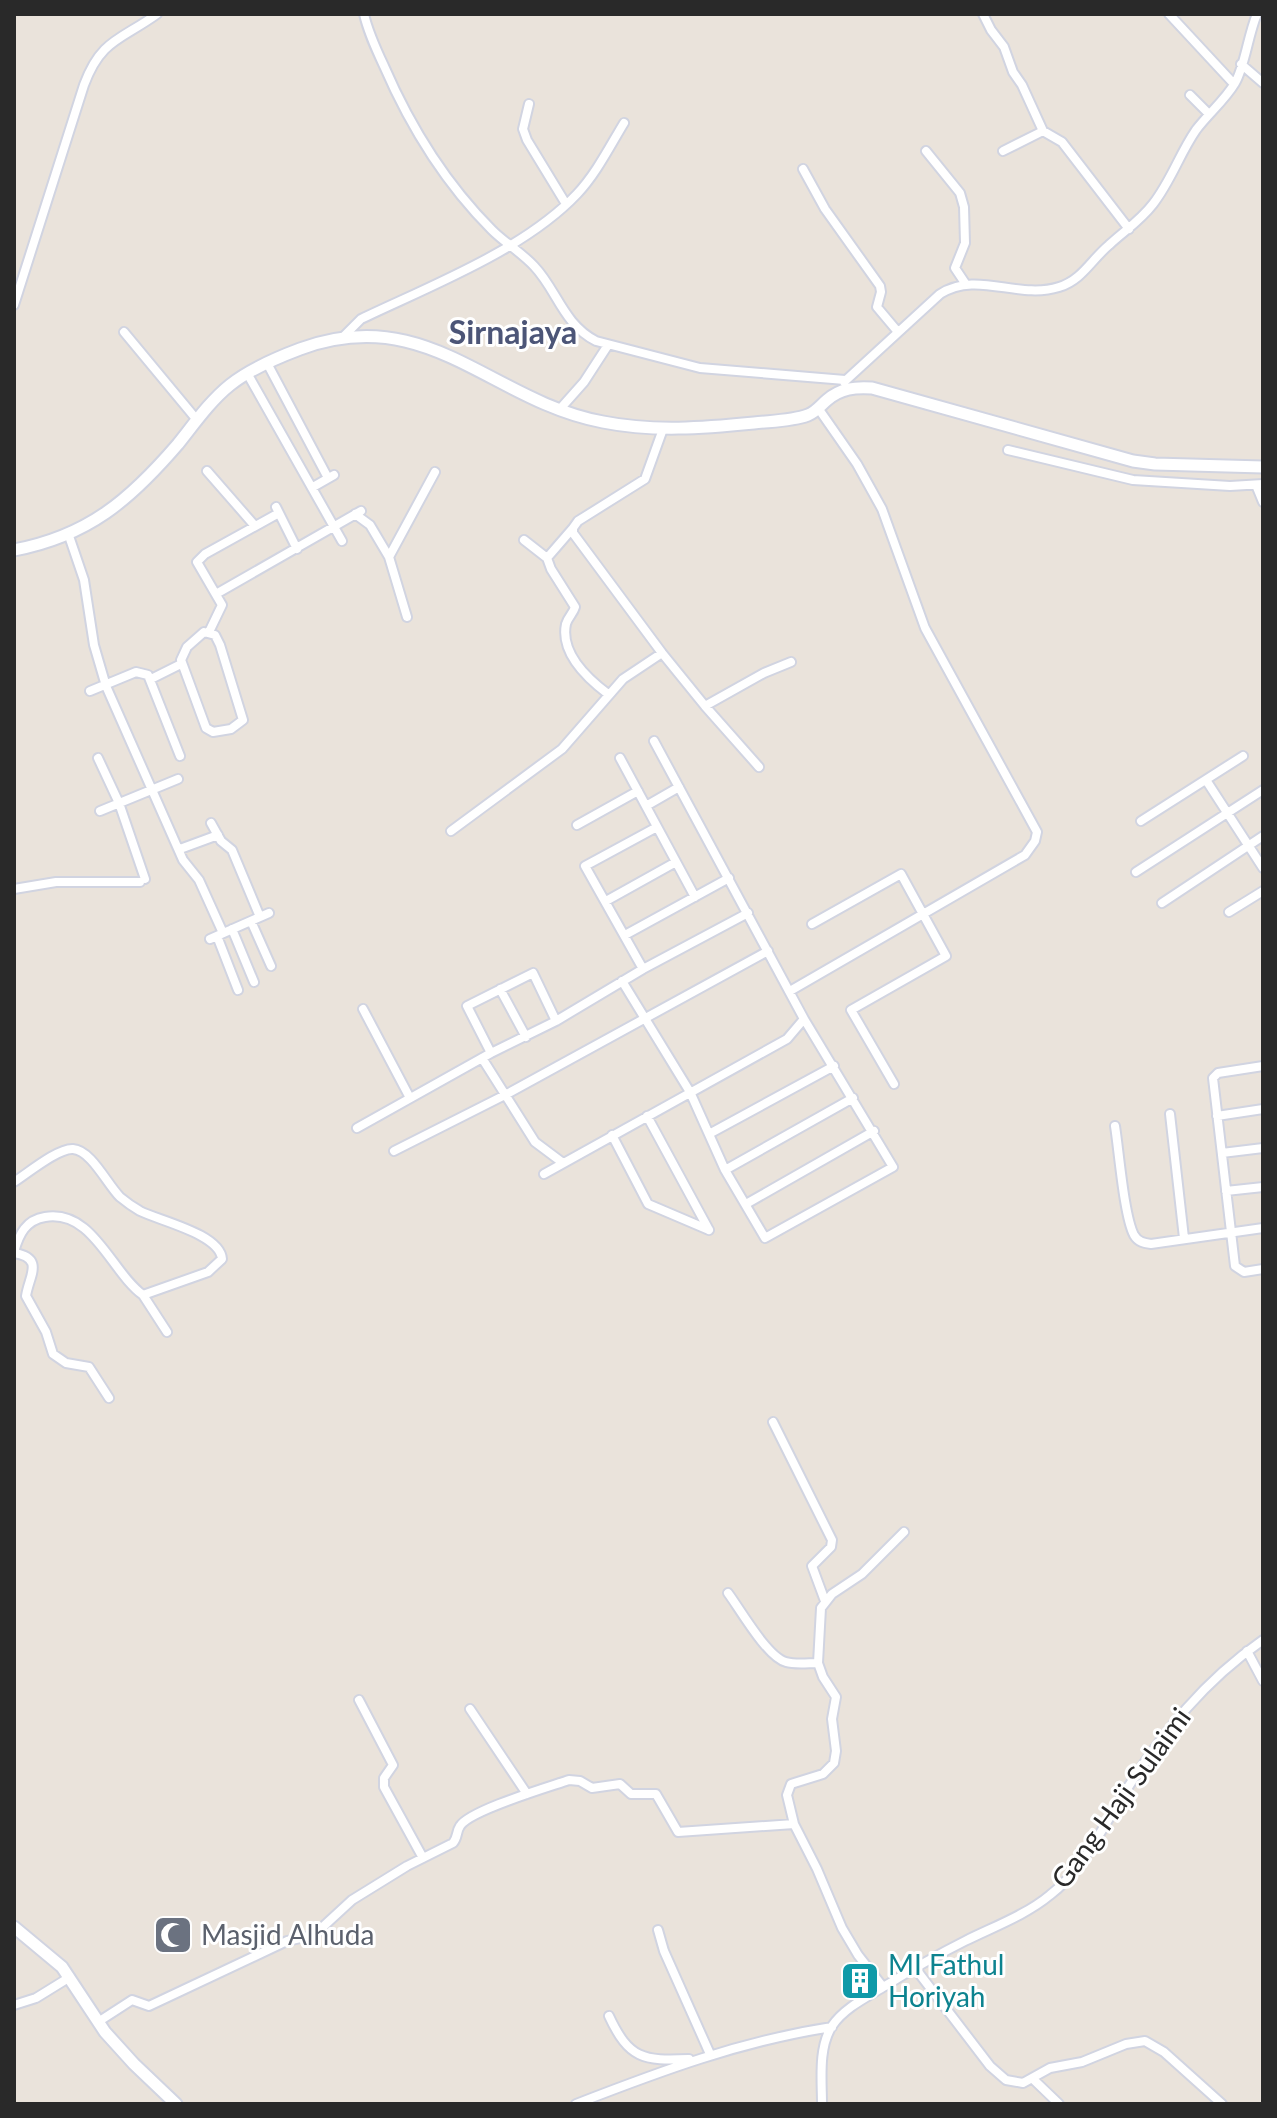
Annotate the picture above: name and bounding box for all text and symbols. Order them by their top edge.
district label: Sirnajaya [449,312,577,351]
street label: Gang Haji Sulaimi [1043,1701,1197,1894]
mosque icon: Masjid Alhuda [152,1914,194,1956]
place label: Masjid Alhuda [201,1917,374,1951]
place label: MI Fathul Horiyah [888,1947,1004,2013]
building icon: MI Fathul Horiyah [839,1960,881,2002]

